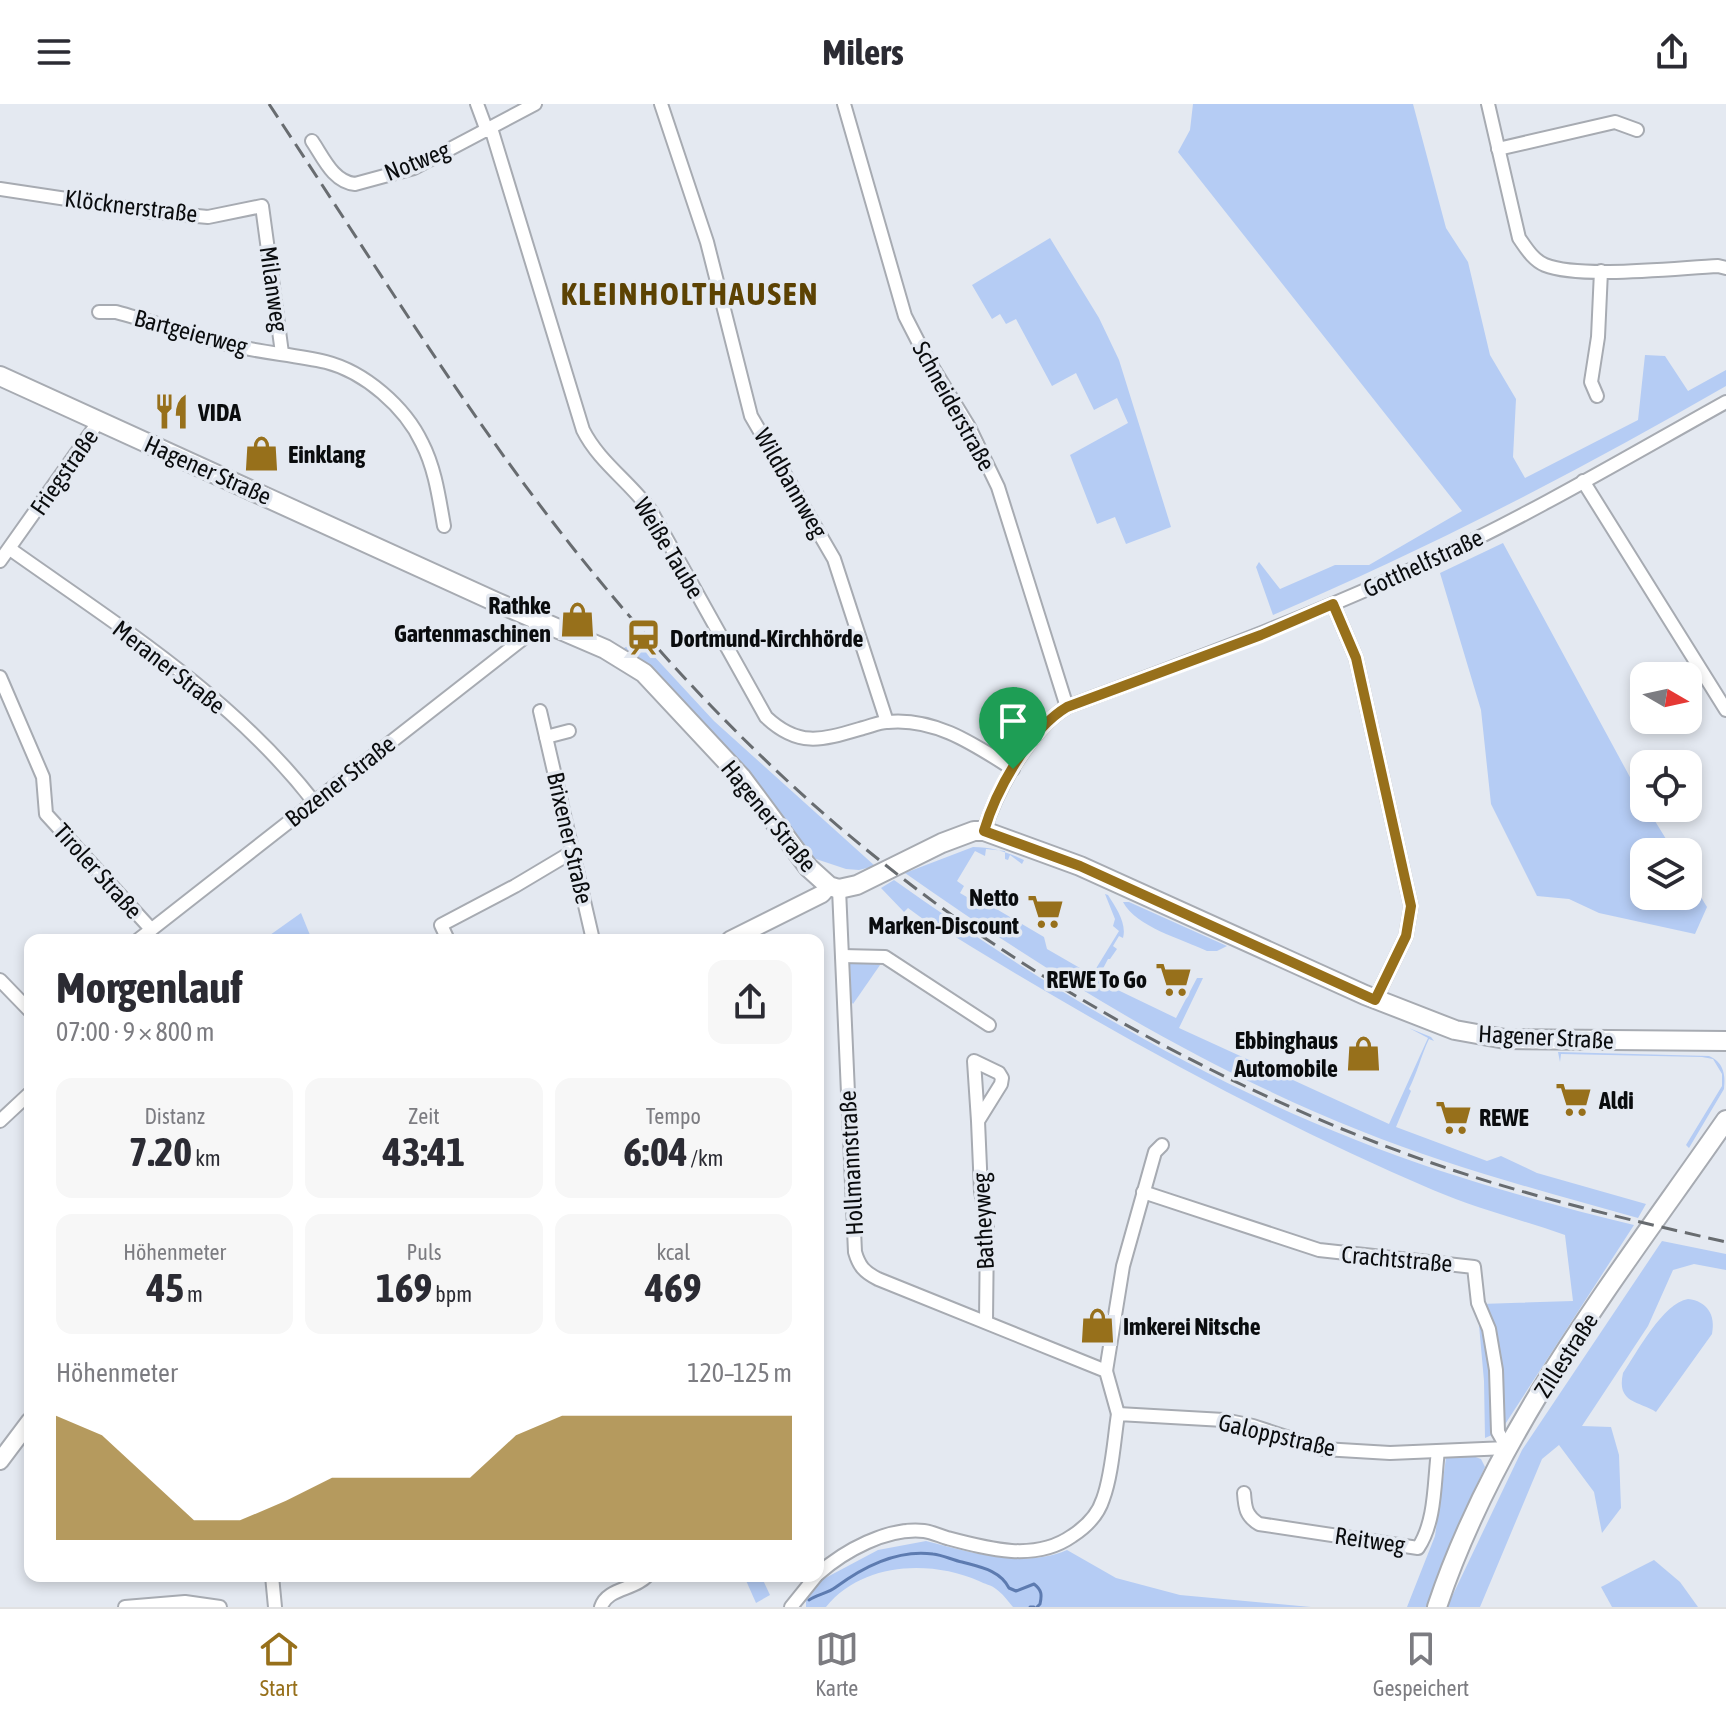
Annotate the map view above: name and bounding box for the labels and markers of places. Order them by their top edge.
restaurant icon: VIDA [153,393,191,431]
place label: VIDA [197,399,241,426]
shop icon: Einklang [243,435,281,473]
place label: Einklang [288,441,366,468]
place label: Rathke Gartenmaschinen [394,592,551,647]
shop icon: Rathke Gartenmaschinen [558,600,596,638]
station icon: Dortmund-Kirchhörde [625,619,663,657]
place label: Dortmund-Kirchhörde [670,625,864,652]
pin [979,687,1047,769]
place label: Netto Marken-Discount [868,884,1019,939]
supermarket icon: Netto Marken-Discount [1026,892,1064,930]
supermarket icon: REWE To Go [1154,960,1192,998]
place label: REWE To Go [1046,966,1147,993]
place label: Ebbinghaus Automobile [1233,1027,1339,1082]
shop icon: Ebbinghaus Automobile [1345,1035,1383,1073]
supermarket icon: Aldi [1554,1081,1592,1119]
place label: Aldi [1598,1087,1634,1114]
supermarket icon: REWE [1434,1098,1472,1136]
place label: REWE [1479,1104,1529,1131]
shop icon: Imkerei Nitsche [1078,1307,1116,1345]
place label: Imkerei Nitsche [1123,1313,1261,1340]

